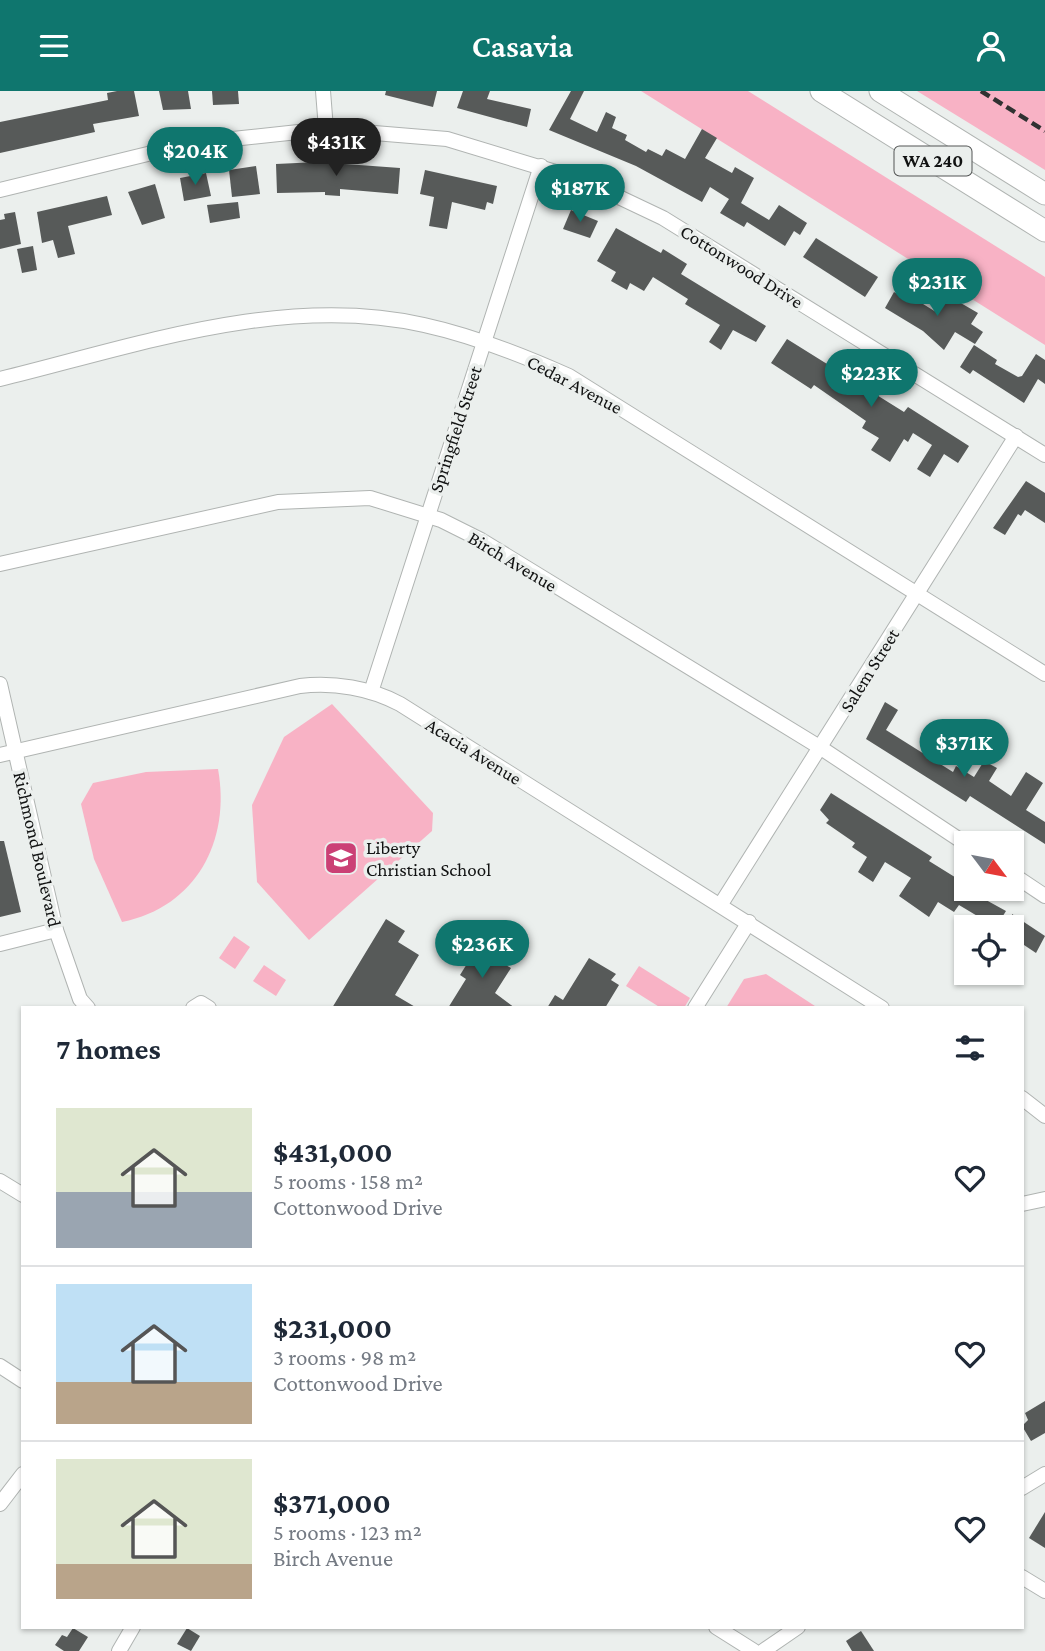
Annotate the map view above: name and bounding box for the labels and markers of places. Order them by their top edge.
pin: $431K [287,119,385,178]
pin: $204K [146,127,244,187]
pin: $187K [531,165,629,224]
pin: $231K [888,259,986,318]
pin: $223K [822,349,920,409]
pin: $371K [915,719,1013,779]
place label: Liberty Christian School [366,837,491,880]
school or university icon: Liberty Christian School [322,839,360,877]
pin: $236K [433,921,531,980]

